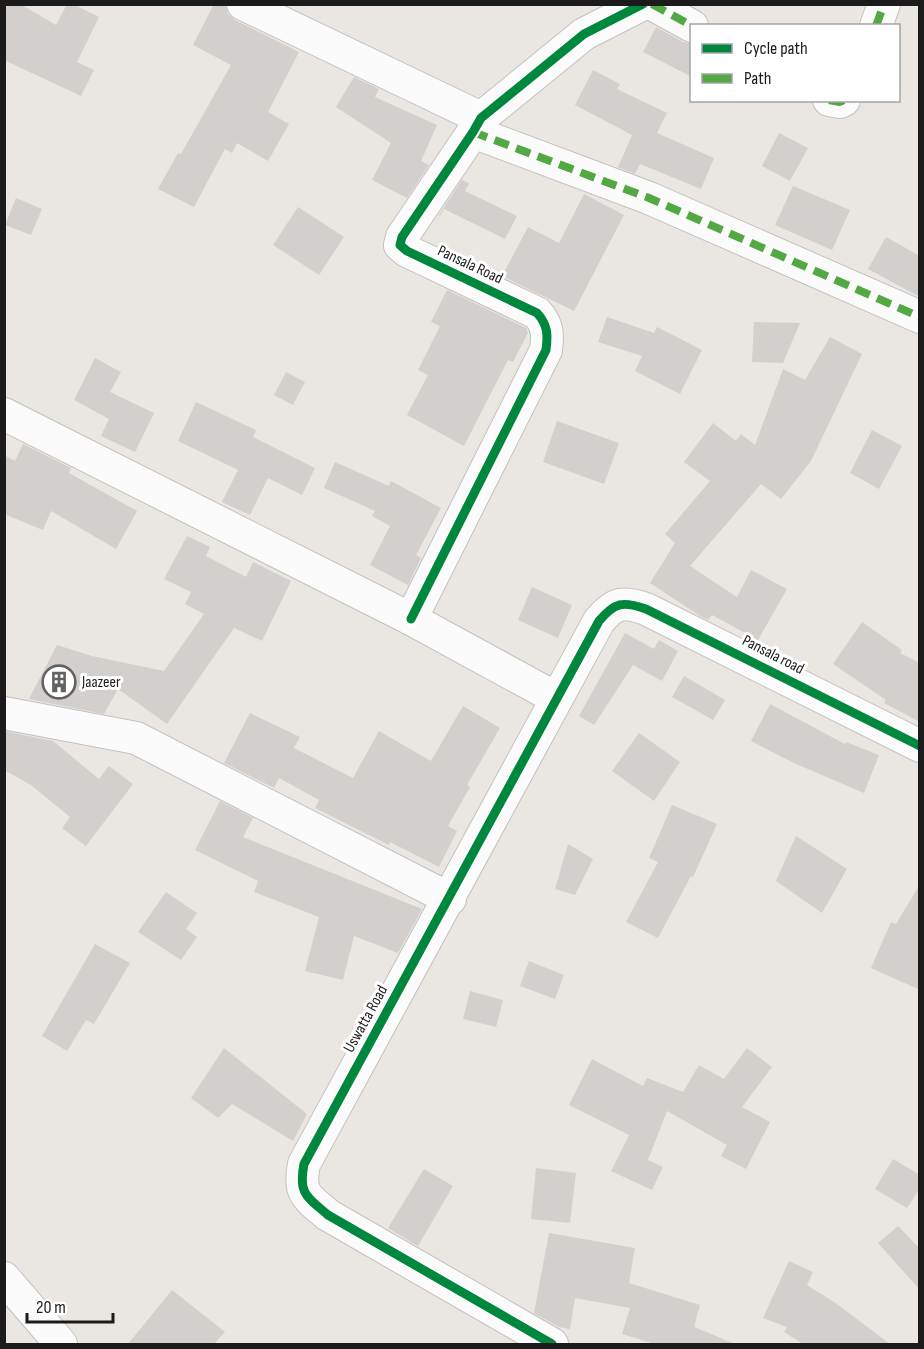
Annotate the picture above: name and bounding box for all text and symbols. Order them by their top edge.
legend [690,24,900,102]
text: Cycle path [744,38,808,59]
text: Path [744,68,772,89]
street label: Pansala Road [434,242,506,288]
street label: Pansala road [739,631,807,679]
building icon: Jaazeer [41,664,77,700]
place label: Jaazeer [81,673,121,692]
street label: Uswatta Road [340,982,392,1056]
scale bar [27,1286,112,1324]
text: 20 m [36,1297,66,1318]

